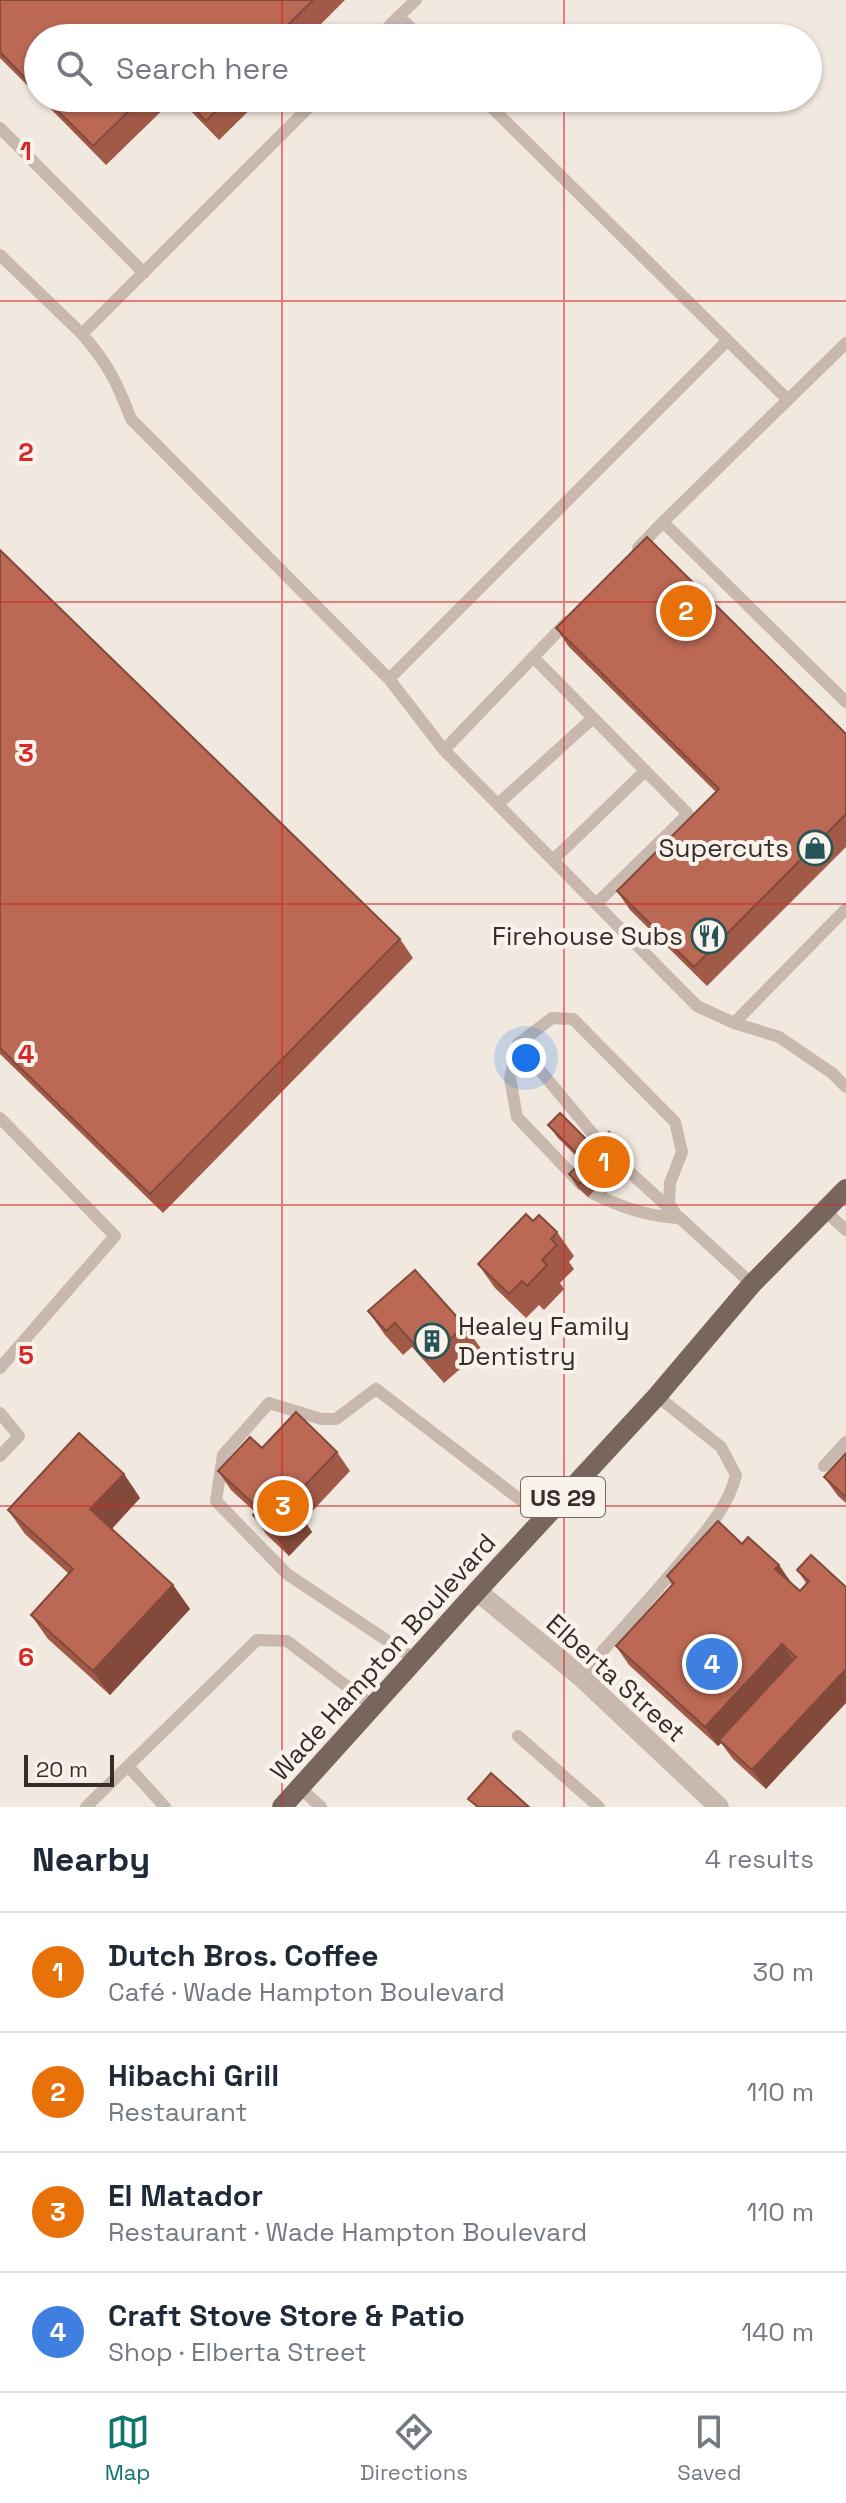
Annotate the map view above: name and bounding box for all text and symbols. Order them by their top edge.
search box [24,24,822,112]
icon: search [52,46,96,90]
text: Search here [116,49,289,88]
text: 1 [20,134,32,168]
text: 2 [18,435,34,469]
pin: 2 [660,581,712,641]
text: 3 [18,736,34,770]
shop icon: Supercuts [796,829,834,867]
place label: Supercuts [659,831,789,865]
restaurant icon: Firehouse Subs [690,917,728,955]
place label: Firehouse Subs [492,919,683,953]
text: 4 [18,1037,34,1071]
your location [506,1038,546,1078]
pin: 1 [578,1132,630,1192]
place label: Healey Family Dentistry [458,1309,630,1373]
building icon: Healey Family Dentistry [413,1322,451,1360]
text: 5 [18,1338,34,1372]
pin: 3 [257,1476,309,1536]
road number: US 29 [521,1477,605,1517]
street label: Wade Hampton Boulevard [263,1526,503,1788]
street label: Elberta Street [539,1607,693,1749]
pin: 4 [686,1634,738,1694]
text: 6 [18,1640,34,1674]
scale bar [24,1751,114,1787]
text: 20 m [36,1755,88,1783]
text: Nearby [32,1838,150,1881]
text: 4 results [705,1842,814,1876]
text: Dutch Bros. Coffee [108,1936,378,1975]
text: 1 [52,1955,64,1989]
text: 30 m [753,1955,814,1989]
text: Café · Wade Hampton Boulevard [108,1975,505,2009]
text: Hibachi Grill [108,2056,279,2095]
text: 2 [50,2075,66,2109]
text: 110 m [747,2075,814,2109]
text: Restaurant [108,2095,247,2129]
text: El Matador [108,2176,263,2215]
text: 3 [50,2195,66,2229]
text: 110 m [747,2195,814,2229]
text: Restaurant · Wade Hampton Boulevard [108,2215,587,2249]
text: Craft Stove Store & Patio [108,2296,465,2335]
text: 4 [50,2315,66,2349]
text: 140 m [741,2315,814,2349]
text: Shop · Elberta Street [108,2335,367,2369]
tab: Map [105,2410,151,2486]
tab: Directions [360,2410,468,2486]
tab: Saved [677,2410,741,2486]

